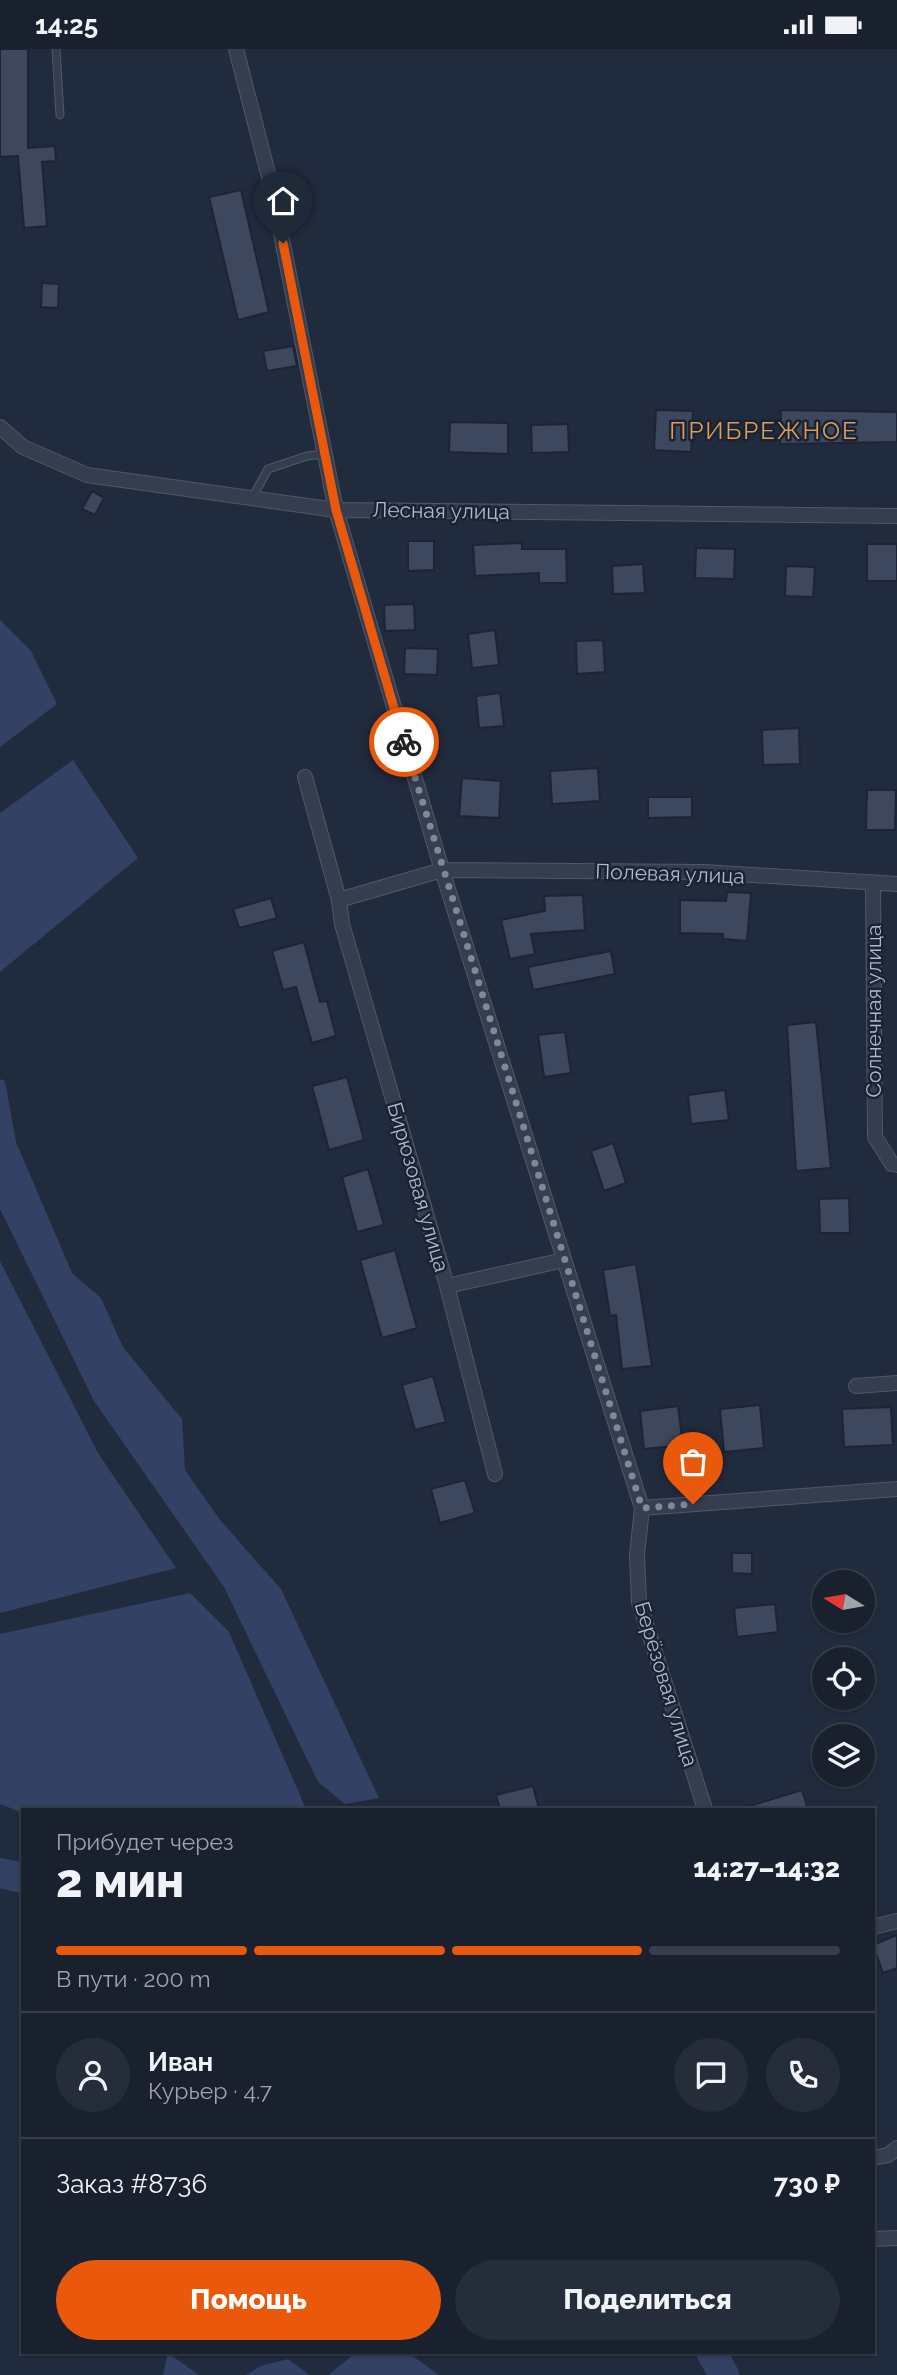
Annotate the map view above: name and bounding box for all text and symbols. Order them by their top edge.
text: 14:25 [35,10,98,40]
pin [253,171,313,243]
icon: home [264,182,302,220]
district label: ПРИБРЕЖНОЕ [669,416,859,445]
street label: Лесная улица [372,497,510,524]
courier [369,707,439,777]
icon: bike [385,723,423,761]
street label: Полевая улица [595,858,745,889]
street label: Солнечная улица [861,924,886,1098]
street label: Бирюзовая улица [382,1099,455,1275]
pin [663,1432,723,1504]
icon: bag [674,1443,712,1481]
north arrow [812,1570,875,1633]
map controls [812,1570,875,1787]
street label: Берёзовая улица [629,1598,703,1769]
button: locate [812,1647,875,1710]
button: layers [812,1724,875,1787]
text: Прибудет через [56,1828,234,1855]
text: 14:27–14:32 [693,1853,840,1883]
text: 2 мин [56,1854,184,1908]
text: В пути · 200 m [56,1965,211,1992]
button: person [56,2038,130,2112]
button: chat [674,2038,748,2112]
button: phone [766,2038,840,2112]
text: Иван [148,2047,213,2077]
text: Курьер · 4.7 [148,2077,272,2104]
text: Заказ #8736 [56,2169,207,2199]
text: 730 ₽ [774,2169,840,2199]
button: Помощь [56,2260,441,2340]
button: Поделиться [455,2260,840,2340]

